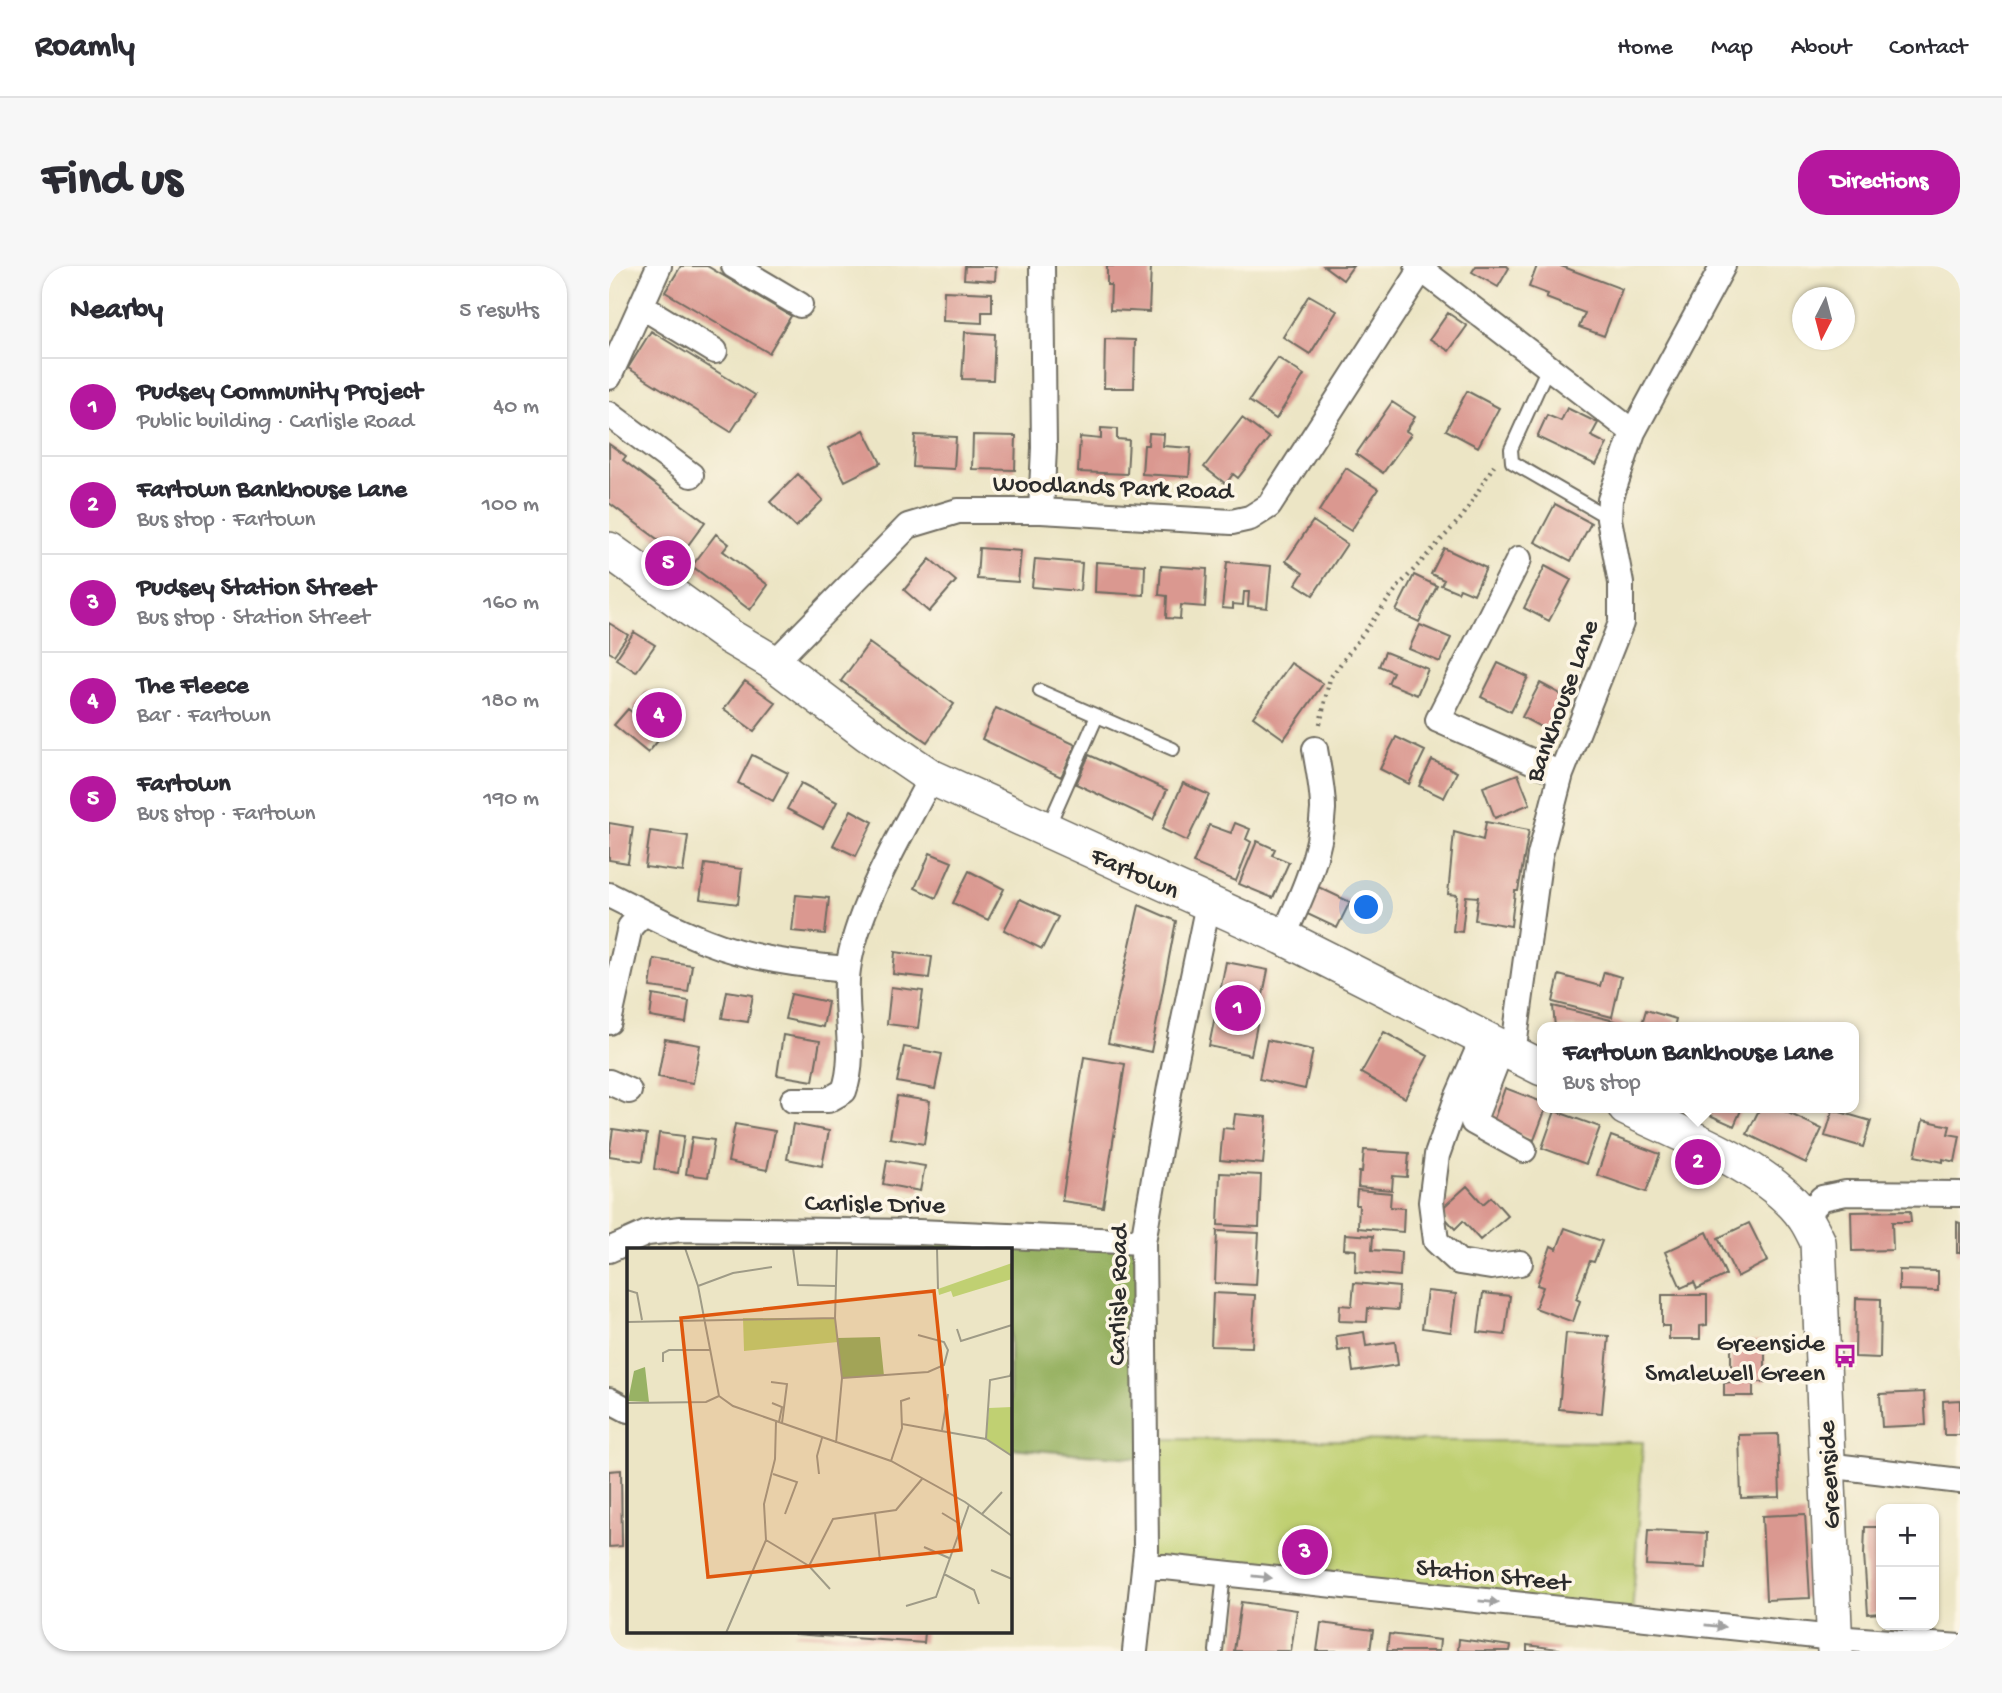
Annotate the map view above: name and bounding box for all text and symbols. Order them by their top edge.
text: Roamly [35,29,135,67]
text: Home [1617,34,1673,63]
text: Map [1711,34,1753,63]
text: About [1791,34,1851,63]
text: Contact [1889,34,1967,63]
button: Directions [1798,150,1960,215]
text: Find us [42,153,182,211]
north arrow [1792,287,1855,350]
text: Nearby [70,294,163,329]
text: 5 results [459,298,539,325]
text: Pudsey Community Project [137,378,422,409]
text: 1 [88,394,98,421]
text: 40 m [493,394,539,421]
text: Public building · Carlisle Road [137,409,414,436]
street label: Woodlands Park Road [992,470,1235,509]
text: Fartown Bankhouse Lane [137,476,407,507]
text: 2 [87,492,99,519]
text: 100 m [482,492,539,519]
text: Bus stop · Fartown [137,507,315,534]
pin: 5 [645,537,691,589]
text: Pudsey Station Street [137,574,375,605]
text: 3 [87,590,99,617]
text: 160 m [483,590,539,617]
text: Bus stop · Station Street [137,605,370,632]
street label: Bankhouse Lane [1520,616,1608,788]
text: The Fleece [137,672,249,703]
text: 4 [88,688,98,715]
text: 180 m [482,688,539,715]
pin: 4 [636,689,682,741]
text: Bar · Fartown [137,703,271,730]
text: Fartown [137,770,231,801]
text: 5 [87,786,99,813]
text: 190 m [483,786,539,813]
text: Bus stop · Fartown [137,801,315,828]
street label: Fartown [1084,842,1184,909]
your location [1349,890,1383,924]
pin: 1 [1215,982,1261,1034]
popup [1537,1022,1859,1113]
text: Fartown Bankhouse Lane [1563,1039,1833,1070]
text: Bus stop [1563,1070,1641,1097]
pin: 2 [1675,1136,1721,1188]
street label: Carlisle Drive [804,1190,946,1223]
street label: Carlisle Road [1104,1223,1137,1366]
inset map [627,1248,1011,1634]
place label: Greenside Smalewell Green [1645,1330,1826,1391]
bus stop icon: Greenside Smalewell Green [1831,1342,1859,1370]
street label: Greenside [1813,1419,1850,1530]
map controls [1876,1504,1939,1630]
button: + [1876,1504,1939,1567]
pin: 3 [1282,1526,1328,1578]
street label: Station Street [1414,1554,1573,1601]
button: − [1876,1567,1939,1630]
one-way arrow [1252,1572,1274,1583]
one-way arrow [1478,1597,1500,1608]
one-way arrow [1704,1621,1726,1632]

